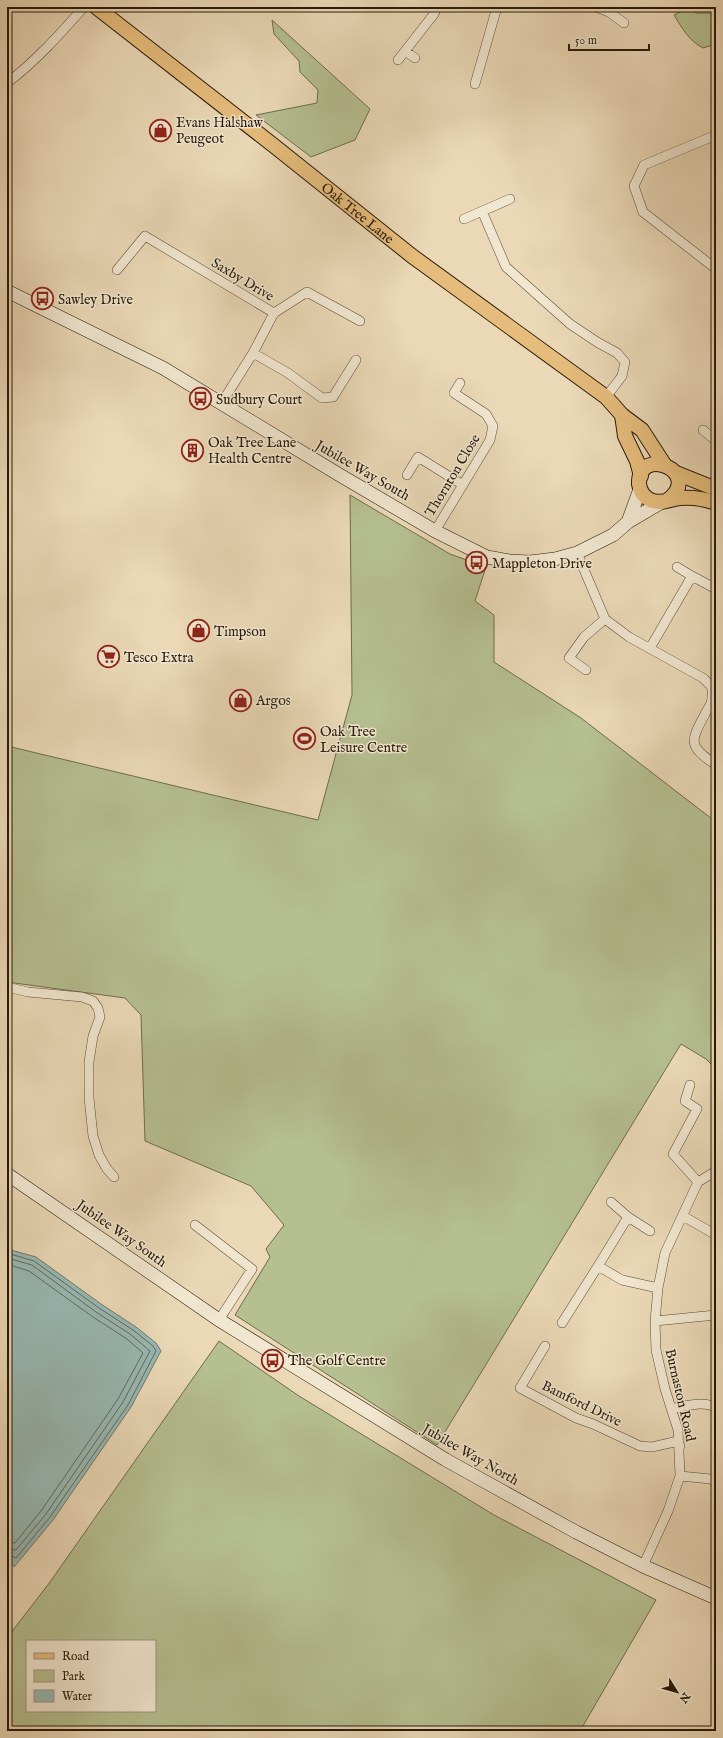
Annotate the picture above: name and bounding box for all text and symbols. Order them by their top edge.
scale bar [569,26,649,52]
text: 50 m [575,33,597,48]
place label: Evans Halshaw Peugeot [176,114,263,148]
shop icon: Evans Halshaw Peugeot [148,117,174,143]
street label: Oak Tree Lane [317,179,398,248]
street label: Saxby Drive [208,254,278,306]
bus stop icon: Sawley Drive [29,286,55,312]
place label: Sawley Drive [58,291,133,309]
bus stop icon: Sudbury Court [187,386,213,412]
place label: Sudbury Court [216,391,303,409]
street label: Thornton Close [421,430,485,520]
place label: Oak Tree Lane Health Centre [208,434,297,468]
street label: Jubilee Way South [310,436,413,505]
building icon: Oak Tree Lane Health Centre [179,437,205,463]
bus stop icon: Mappleton Drive [464,550,490,576]
place label: Mappleton Drive [492,555,592,573]
shop icon: Timpson [185,618,211,644]
place label: Timpson [214,623,267,641]
supermarket icon: Tesco Extra [95,644,121,670]
place label: Tesco Extra [124,649,194,667]
shop icon: Argos [227,687,253,713]
place label: Argos [255,692,291,710]
place label: Oak Tree Leisure Centre [320,723,408,757]
sports icon: Oak Tree Leisure Centre [292,726,318,752]
street label: Jubilee Way South [71,1195,170,1272]
bus stop icon: The Golf Centre [259,1347,285,1373]
street label: Burnaston Road [661,1347,700,1444]
place label: The Golf Centre [288,1352,387,1370]
street label: Bamford Drive [539,1377,625,1431]
street label: Jubilee Way North [417,1419,522,1490]
legend [26,1640,156,1712]
text: Road [62,1649,90,1664]
text: Park [62,1669,85,1684]
north arrow [657,1672,697,1712]
text: Water [62,1689,93,1704]
text: N [675,1689,693,1706]

